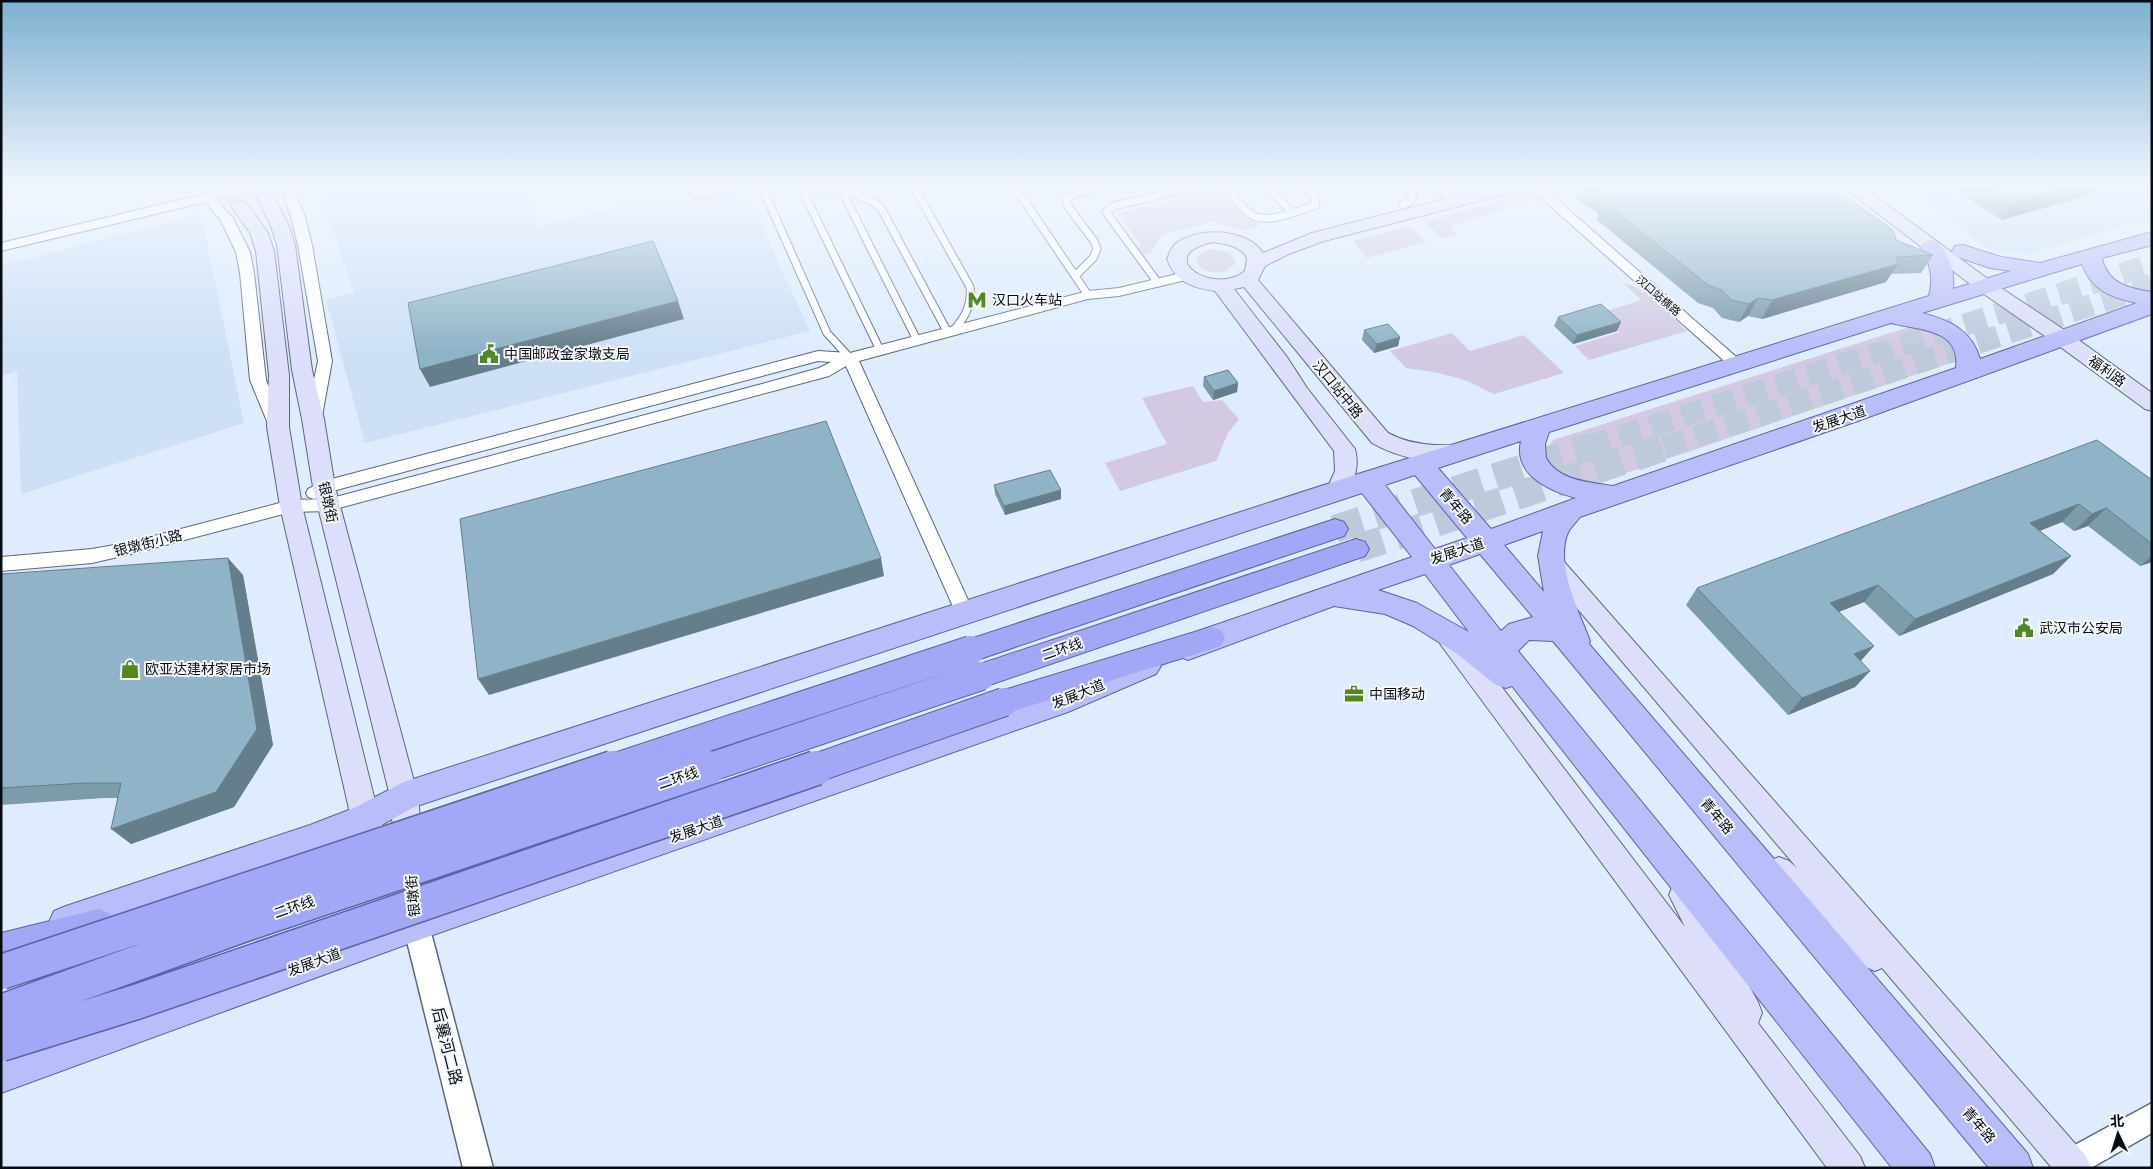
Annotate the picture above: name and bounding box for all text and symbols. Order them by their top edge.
street label: 汉口站横路 [1633,273,1683,319]
metro station icon: 汉口火车站 [966,289,988,311]
place label: 汉口火车站 [992,292,1062,308]
public building icon: 中国邮政金家墩支局 [478,343,500,365]
place label: 中国邮政金家墩支局 [504,346,630,362]
street label: 福利路 [2085,352,2129,390]
street label: 汉口站中路 [1310,357,1366,421]
street label: 发展大道 [1810,402,1868,436]
street label: 银墩街 [315,480,341,524]
street label: 青年路 [1436,485,1476,527]
street label: 银墩街小路 [112,527,184,559]
street label: 发展大道 [1428,535,1486,567]
public building icon: 武汉市公安局 [2013,617,2035,639]
place label: 武汉市公安局 [2039,620,2123,636]
street label: 二环线 [1040,635,1084,663]
shop icon: 欧亚达建材家居市场 [119,658,141,680]
place label: 欧亚达建材家居市场 [145,661,271,677]
street label: 发展大道 [1049,676,1107,712]
office icon: 中国移动 [1343,683,1365,705]
place label: 中国移动 [1369,686,1425,702]
street label: 二环线 [656,764,700,792]
street label: 青年路 [1697,795,1737,837]
street label: 发展大道 [667,812,725,846]
street label: 银墩街 [403,874,423,918]
street label: 二环线 [272,893,316,921]
street label: 发展大道 [285,945,343,979]
street label: 后襄河二路 [428,1005,466,1087]
street label: 青年路 [1959,1104,1999,1146]
north arrow [2093,1109,2143,1159]
text: 北 [2110,1113,2125,1130]

